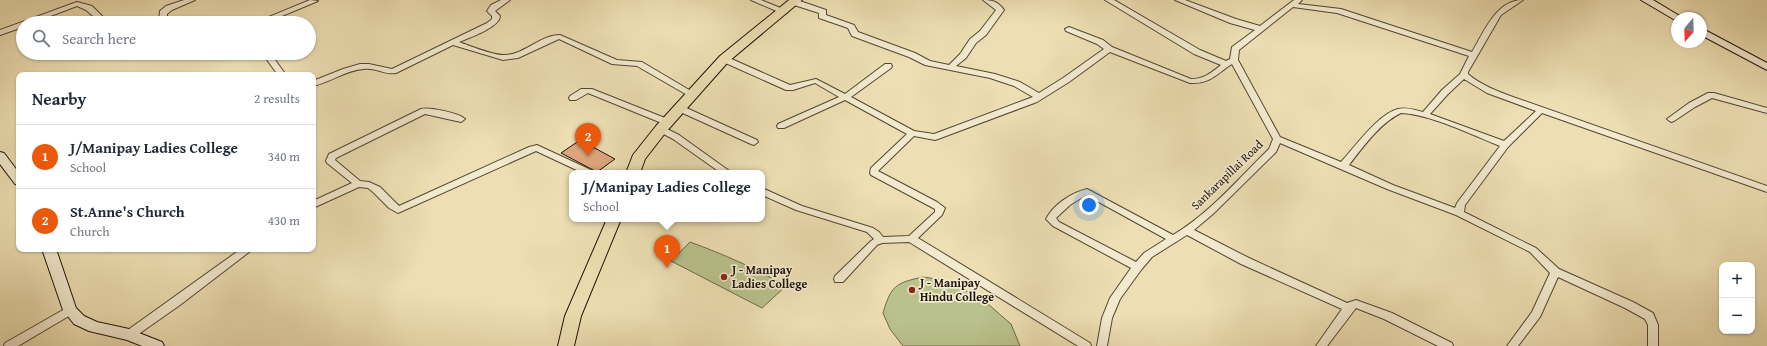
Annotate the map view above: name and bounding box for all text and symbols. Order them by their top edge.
north arrow [1671,12,1707,48]
search box [16,16,316,60]
icon: search [30,27,52,49]
text: Search here [62,28,136,49]
text: Nearby [32,86,86,111]
text: 2 results [254,89,300,108]
pin: 2 [575,123,601,156]
street label: Sankarapillai Road [1187,135,1267,213]
text: J/Manipay Ladies College [70,137,238,158]
text: 1 [42,147,48,166]
text: 340 m [268,147,300,166]
text: School [70,158,106,177]
popup [569,170,765,222]
text: J/Manipay Ladies College [583,176,751,197]
your location [1079,195,1099,215]
text: School [583,197,619,216]
text: St.Anne's Church [70,201,185,222]
text: 2 [42,211,48,230]
text: 430 m [268,211,300,230]
text: Church [70,222,109,241]
pin: 1 [654,235,680,268]
place label: J - Manipay Ladies College [730,261,808,292]
map controls [1719,262,1755,334]
button: + [1719,262,1755,298]
marker: J - Manipay Ladies College [719,272,729,282]
place label: J - Manipay Hindu College [918,274,994,305]
marker: J - Manipay Hindu College [907,285,917,295]
button: − [1719,298,1755,334]

